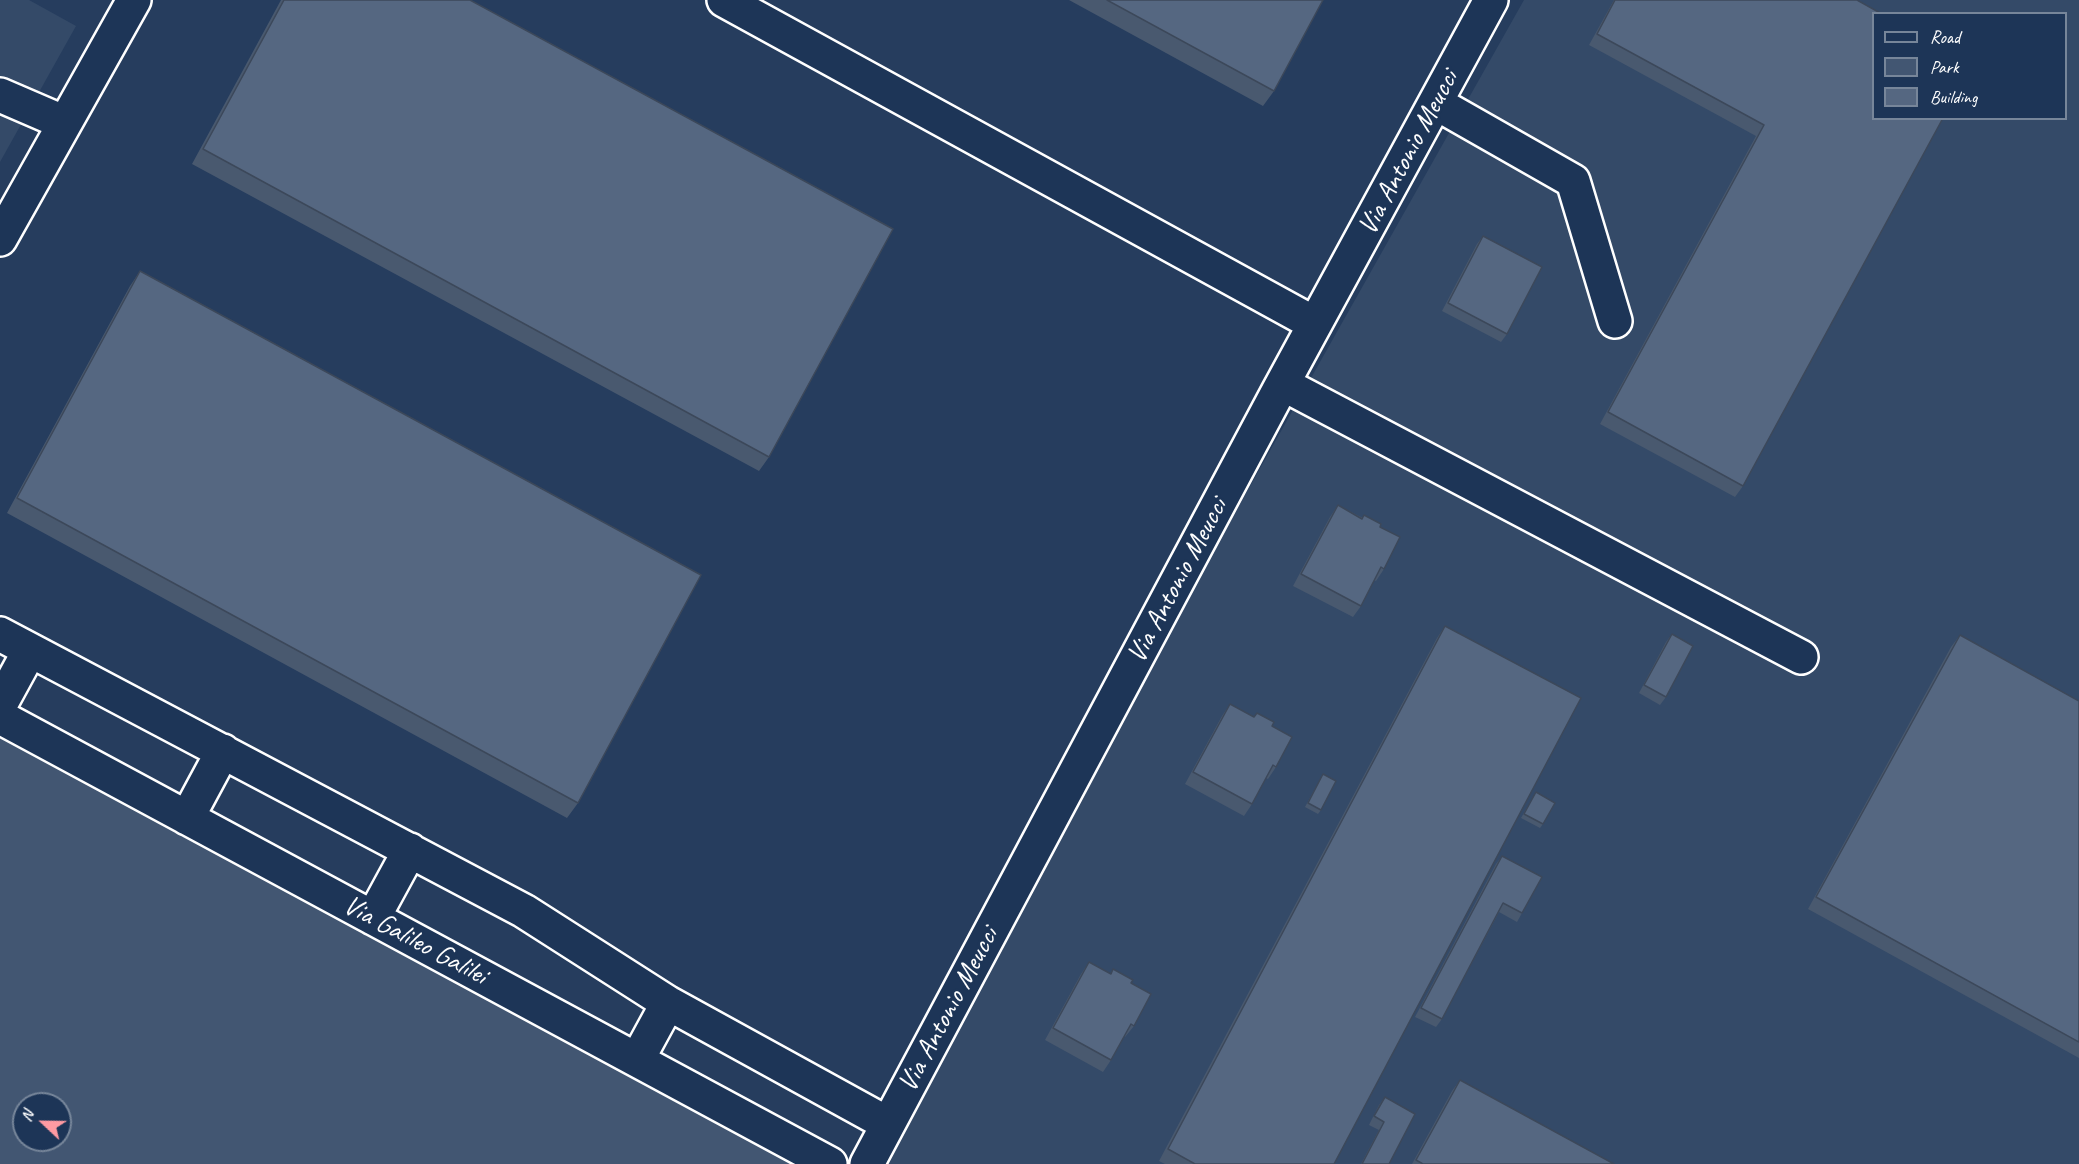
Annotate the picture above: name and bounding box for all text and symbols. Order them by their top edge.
legend [1872,12,2067,120]
text: Road [1930,26,1960,48]
text: Park [1930,56,1959,78]
street label: Via Antonio Meucci [1352,65,1466,241]
text: Building [1930,86,1977,108]
street label: Via Antonio Meucci [1121,493,1235,669]
street label: Via Galileo Galilei [337,889,493,993]
street label: Via Antonio Meucci [892,922,1006,1098]
north arrow [12,1092,72,1152]
text: N [16,1108,38,1124]

